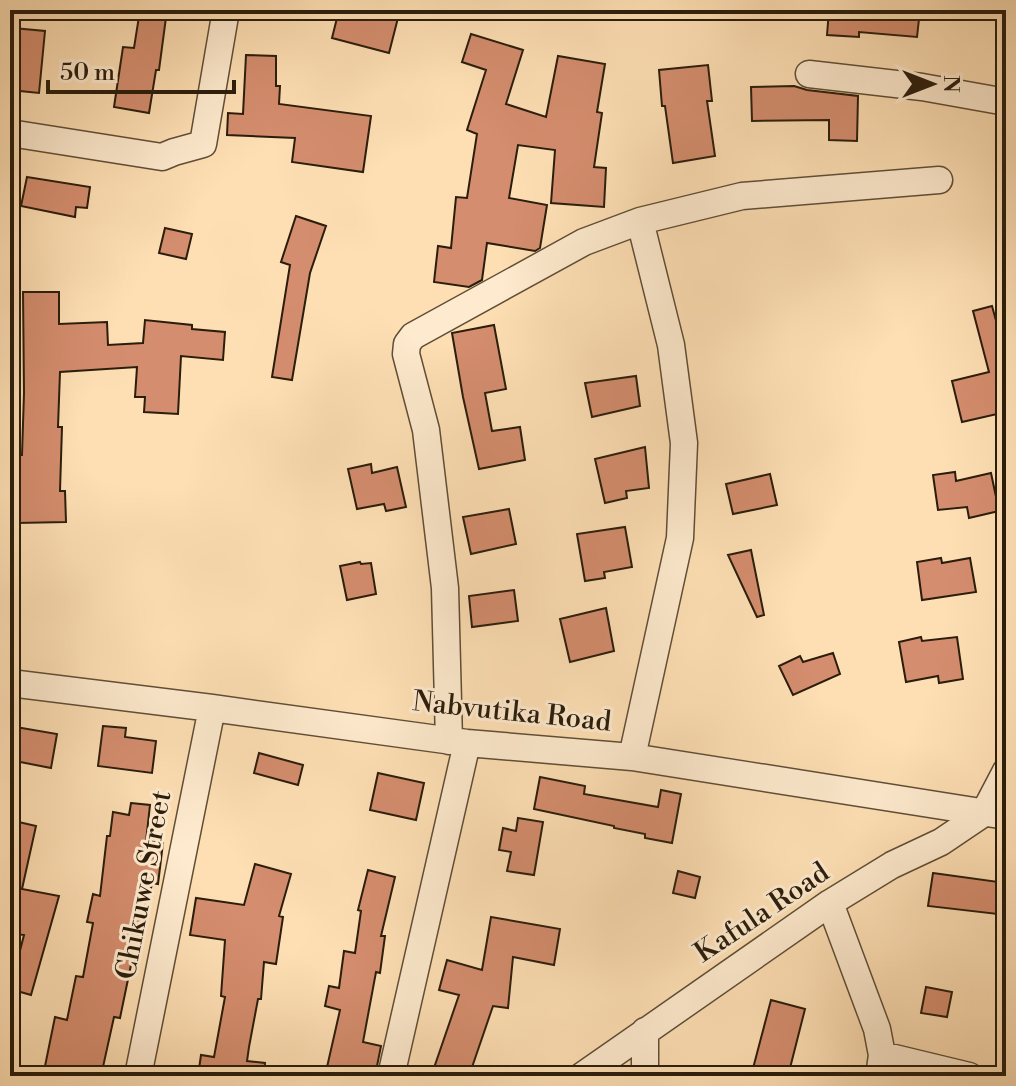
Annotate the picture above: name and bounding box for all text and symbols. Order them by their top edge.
scale bar [48,44,234,94]
north arrow [892,44,972,124]
text: 50 m [60,58,115,88]
text: N [937,75,964,93]
street label: Nabvutika Road [411,684,613,740]
street label: Chikuwe Street [109,788,179,982]
street label: Kafula Road [688,855,836,971]

